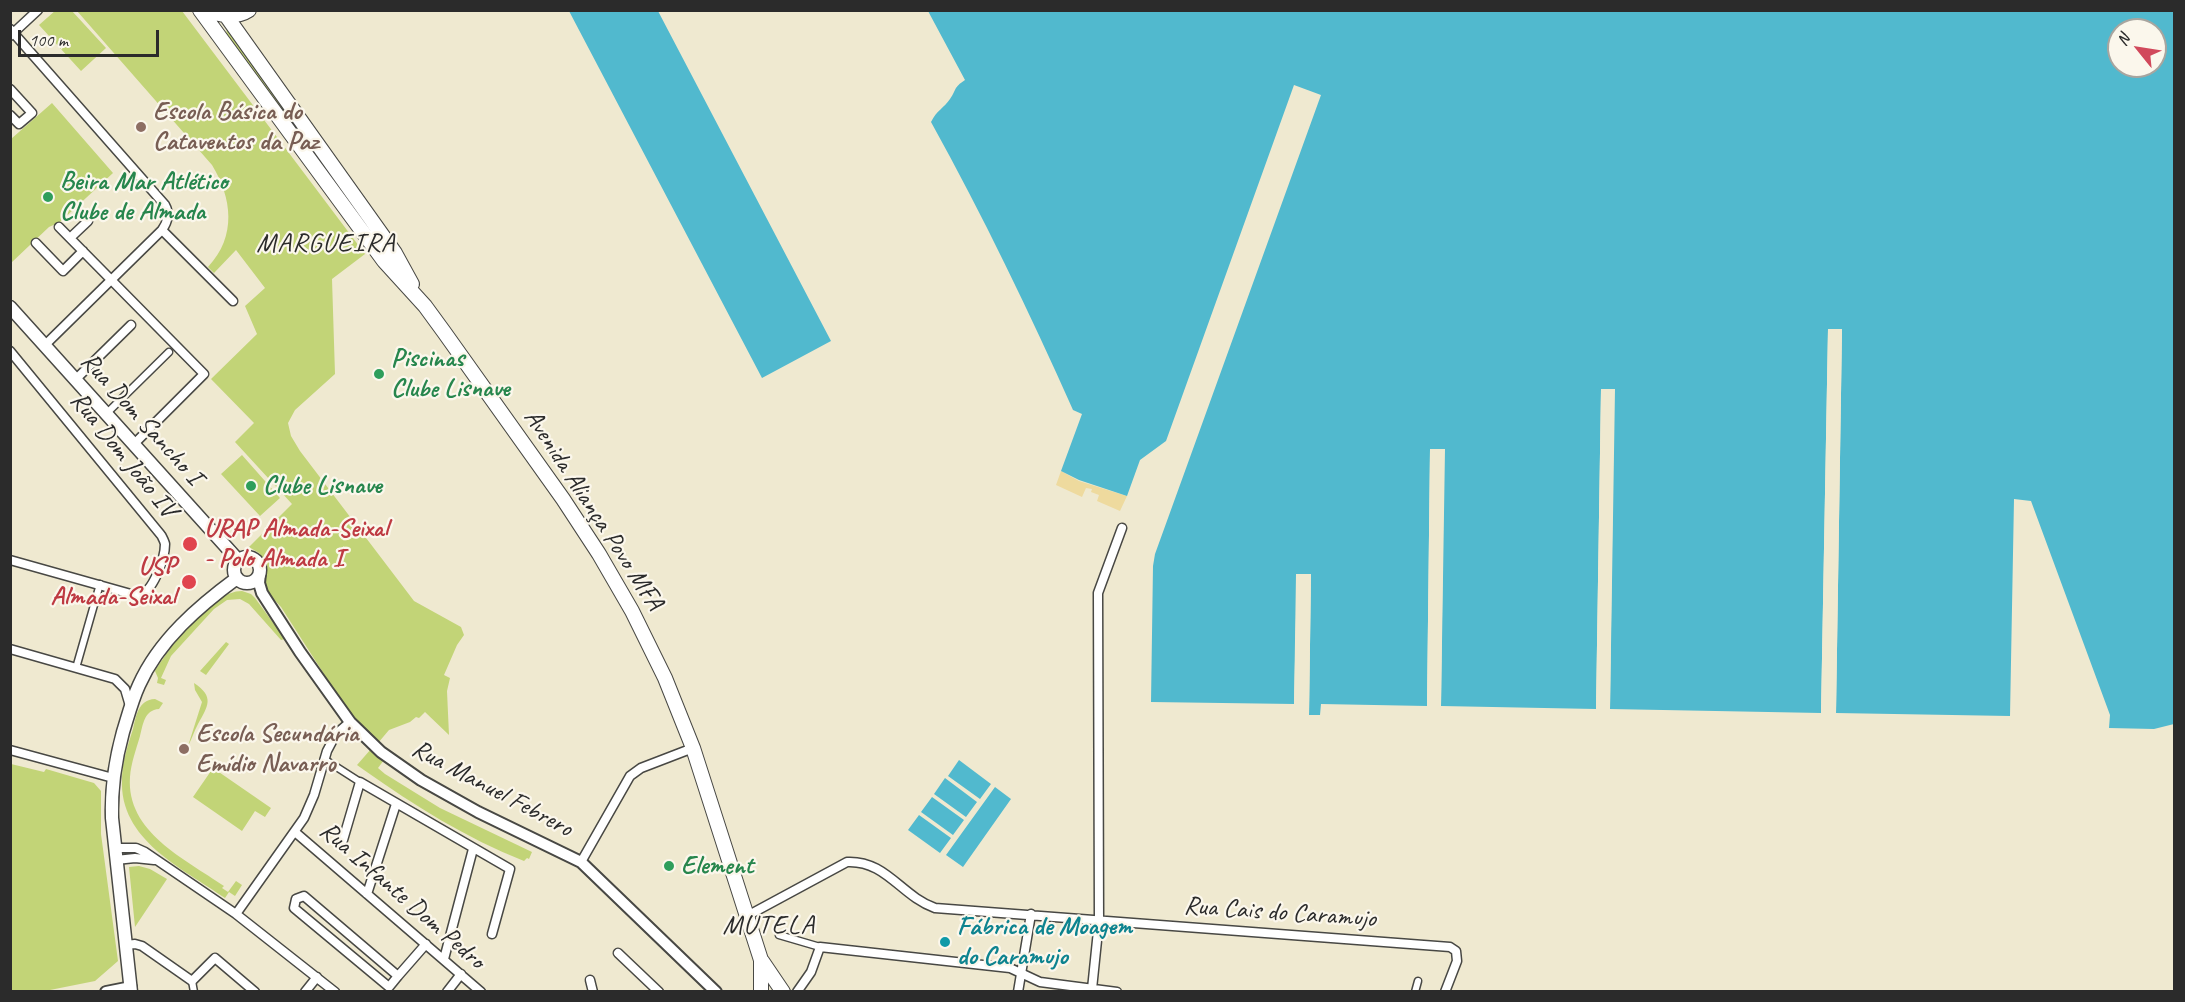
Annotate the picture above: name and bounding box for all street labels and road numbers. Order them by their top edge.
street label: Rua Dom Sancho I [74,346,208,492]
street label: Rua Dom João IV [63,386,183,524]
street label: Avenida Aliança Povo MFA [516,404,670,616]
street label: Rua Manuel Febrero [406,734,578,844]
street label: Rua Infante Dom Pedro [313,816,491,976]
street label: Rua Cais do Caramujo [1183,891,1377,935]

